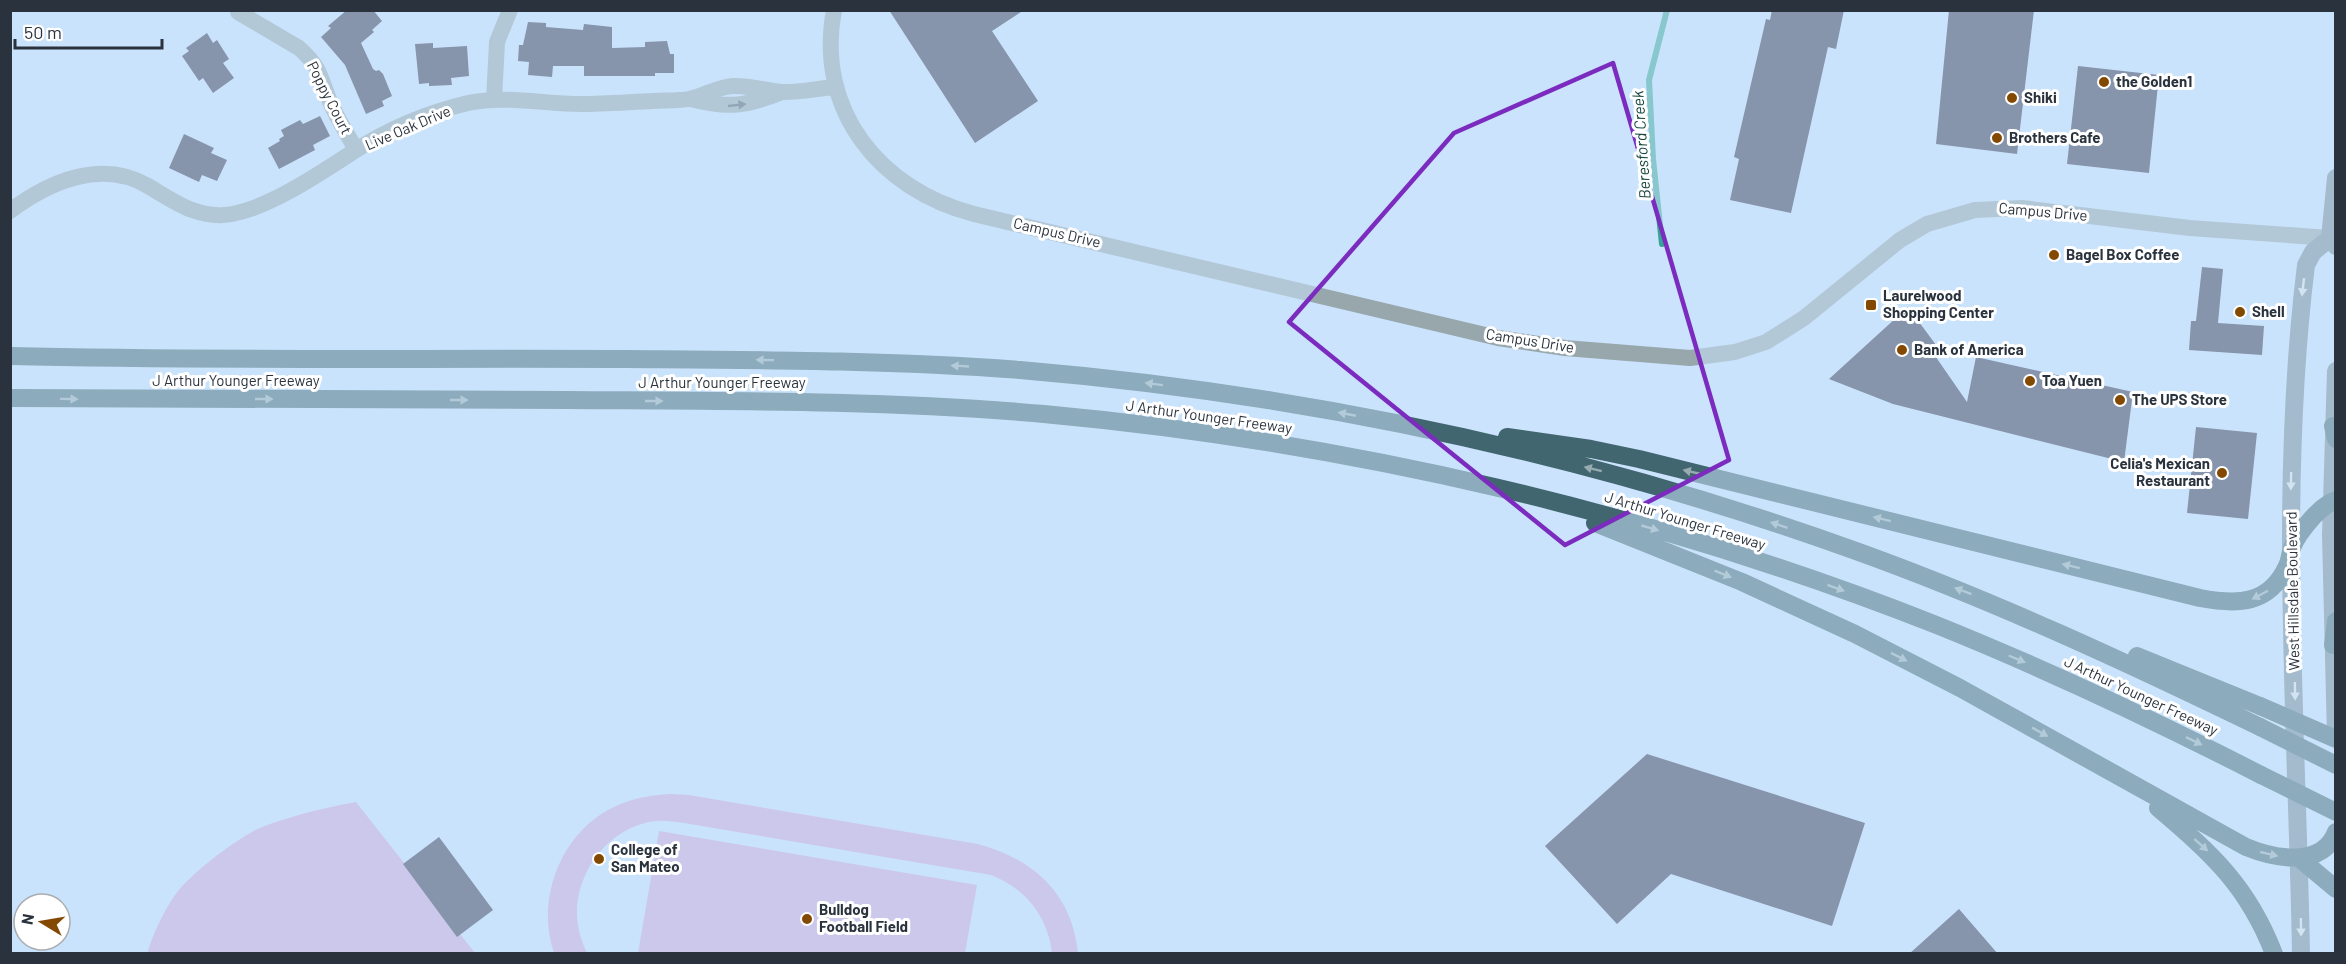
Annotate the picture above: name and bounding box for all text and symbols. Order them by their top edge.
scale bar [15,12,162,50]
text: 50 m [24,21,62,43]
street label: Poppy Court [304,58,356,137]
place label: the Golden1 [2116,72,2192,90]
marker: the Golden1 [2097,75,2111,89]
place label: Shiki [2024,88,2057,106]
water label: Beresford Creek [1627,90,1654,200]
marker: Shiki [2005,91,2019,105]
one-way arrow [728,100,747,110]
street label: Live Oak Drive [362,101,453,153]
place label: Brothers Cafe [2009,128,2101,146]
marker: Brothers Cafe [1990,131,2004,145]
street label: Campus Drive [1998,198,2088,224]
street label: Campus Drive [1012,213,1103,251]
place label: Bagel Box Coffee [2066,245,2179,263]
marker: Bagel Box Coffee [2047,248,2061,262]
one-way arrow [2299,277,2308,296]
place label: Laurelwood Shopping Center [1883,286,1994,321]
marker: Laurelwood Shopping Center [1864,298,1878,312]
place label: Shell [2252,302,2285,320]
marker: Shell [2233,305,2247,319]
street label: Campus Drive [1485,324,1576,356]
place label: Bank of America [1914,340,2024,358]
marker: Bank of America [1895,343,1909,357]
one-way arrow [755,355,774,365]
one-way arrow [950,362,969,371]
street label: J Arthur Younger Freeway [152,371,320,389]
place label: Toa Yuen [2042,371,2102,389]
street label: J Arthur Younger Freeway [638,373,806,391]
marker: Toa Yuen [2023,374,2037,388]
one-way arrow [1144,379,1163,389]
place label: The UPS Store [2132,390,2227,408]
marker: The UPS Store [2113,393,2127,407]
one-way arrow [59,394,78,403]
one-way arrow [254,394,273,404]
one-way arrow [449,395,468,405]
street label: J Arthur Younger Freeway [1125,395,1293,437]
one-way arrow [644,396,663,406]
one-way arrow [1337,409,1356,418]
place label: Celia's Mexican Restaurant [2110,454,2210,489]
one-way arrow [1583,464,1601,473]
one-way arrow [1683,466,1702,476]
marker: Celia's Mexican Restaurant [2215,466,2229,480]
one-way arrow [2286,472,2296,491]
street label: J Arthur Younger Freeway [1603,487,1768,553]
street label: West Hillsdale Boulevard [2282,511,2302,671]
one-way arrow [1872,513,1891,523]
one-way arrow [1770,519,1788,529]
one-way arrow [1641,524,1659,533]
one-way arrow [2062,560,2080,570]
one-way arrow [1714,569,1732,579]
one-way arrow [1827,583,1845,593]
one-way arrow [1953,586,1971,596]
one-way arrow [2251,590,2268,600]
one-way arrow [1891,652,1908,661]
street label: J Arthur Younger Freeway [2062,652,2221,739]
one-way arrow [2008,654,2026,664]
one-way arrow [2290,682,2300,701]
one-way arrow [2032,727,2049,737]
one-way arrow [2185,735,2203,745]
one-way arrow [2193,838,2208,851]
place label: College of San Mateo [611,840,680,875]
one-way arrow [2260,850,2278,860]
marker: College of San Mateo [592,852,606,866]
north arrow [12,892,72,952]
place label: Bulldog Football Field [819,900,908,935]
text: N [16,912,37,926]
marker: Bulldog Football Field [800,912,814,926]
one-way arrow [2296,917,2305,936]

